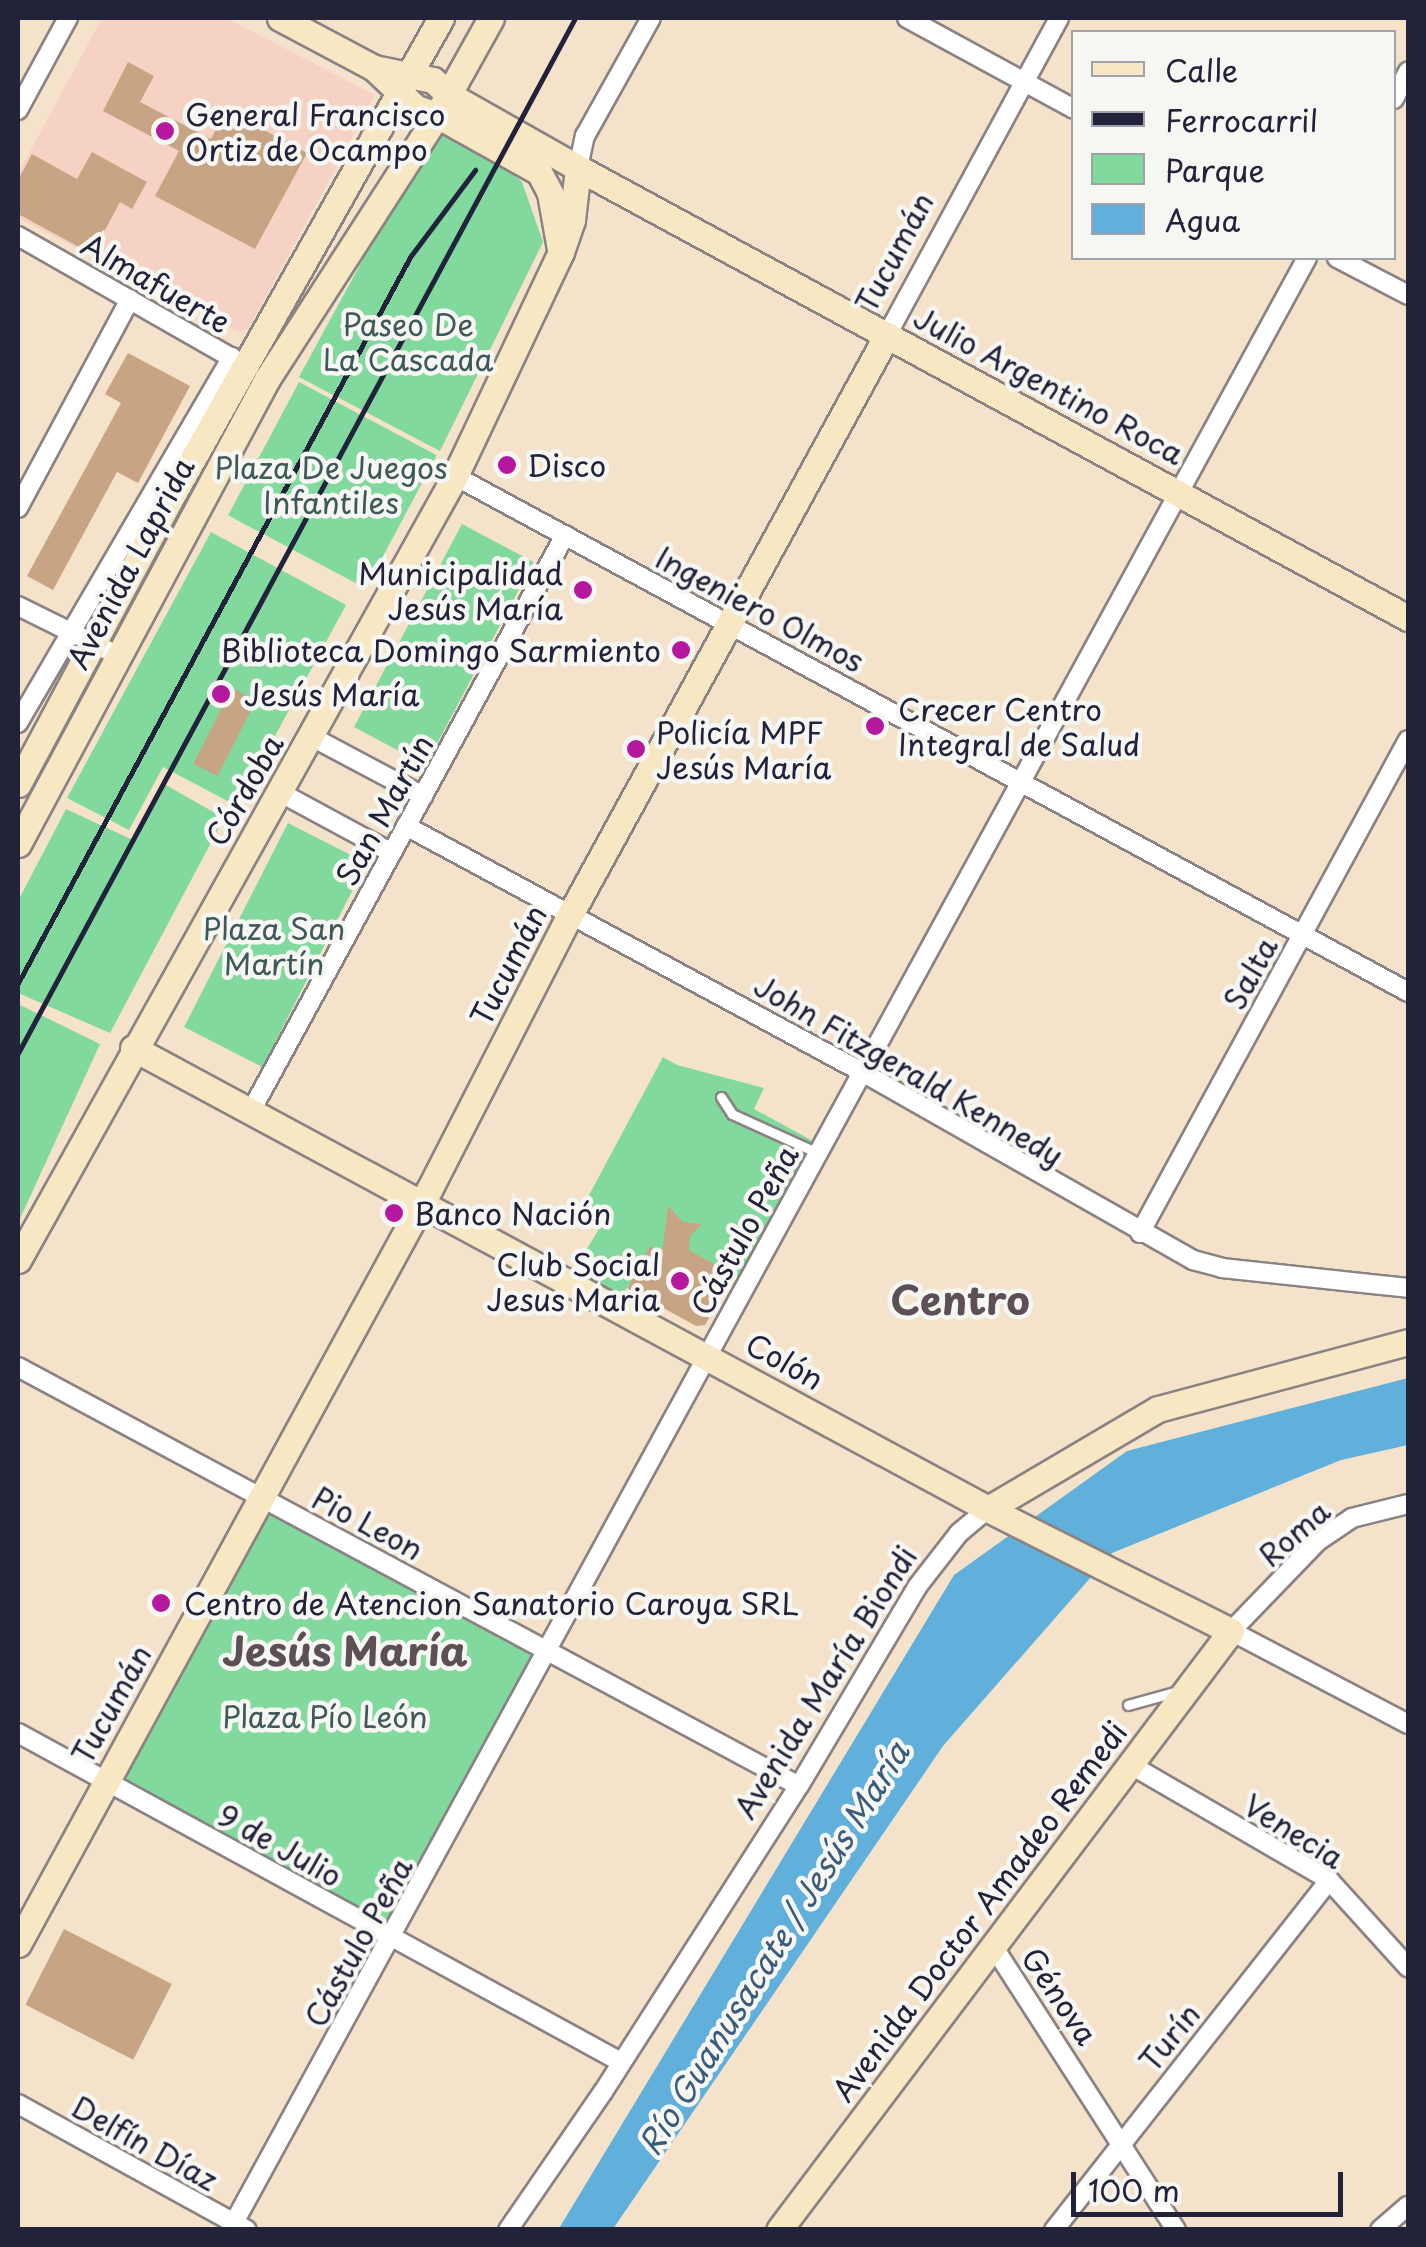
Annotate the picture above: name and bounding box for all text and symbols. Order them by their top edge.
legend [1071,30,1396,260]
text: Calle [1165,47,1238,92]
place label: General Francisco Ortiz de Ocampo [185,96,447,166]
text: Ferrocarril [1165,97,1318,142]
marker: General Francisco Ortiz de Ocampo [154,120,176,142]
text: Parque [1165,147,1265,192]
street label: Tucumán [848,186,940,318]
text: Agua [1165,197,1240,242]
street label: Almafuerte [75,226,237,340]
street label: Julio Argentino Roca [908,299,1190,471]
park label: Paseo De La Cascada [322,306,494,376]
place label: Disco [527,447,606,483]
park label: Plaza De Juegos Infantiles [214,449,448,520]
street label: Avenida Laprida [60,452,200,674]
marker: Disco [496,454,518,476]
street label: Ingeniero Olmos [649,539,871,679]
place label: Municipalidad Jesús María [358,555,563,626]
marker: Municipalidad Jesús María [572,579,594,601]
place label: Biblioteca Domingo Sarmiento [221,632,661,668]
marker: Biblioteca Domingo Sarmiento [670,639,692,661]
place label: Jesús María [244,676,420,712]
marker: Jesús María [208,681,234,707]
place label: Crecer Centro Integral de Salud [898,691,1145,762]
marker: Crecer Centro Integral de Salud [862,713,888,739]
place label: Policía MPF Jesús María [656,714,832,784]
street label: Córdoba [198,728,290,852]
street label: San Martín [328,729,440,891]
marker: Policía MPF Jesús María [625,738,647,760]
street label: Tucumán [462,899,554,1031]
park label: Plaza San Martín [203,910,345,980]
street label: Salta [1216,931,1284,1015]
street label: John Fitzgerald Kennedy [747,966,1071,1174]
street label: Cástulo Peña [682,1139,806,1321]
place label: Banco Nación [414,1195,613,1231]
marker: Banco Nación [383,1202,405,1224]
place label: Club Social Jesus Maria [486,1246,660,1316]
marker: Club Social Jesus Maria [669,1270,691,1292]
district label: Centro [890,1275,1030,1323]
street label: Colón [740,1325,830,1397]
street label: Pio Leon [307,1479,429,1567]
street label: Roma [1251,1493,1337,1573]
street label: Avenida María Biondi [727,1539,923,1825]
place label: Centro de Atencion Sanatorio Caroya SRL [184,1585,805,1621]
marker: Centro de Atencion Sanatorio Caroya SRL [148,1590,174,1616]
district label: Jesús María [222,1626,468,1674]
street label: Tucumán [64,1638,158,1770]
park label: Plaza Pío León [222,1698,428,1734]
street label: Avenida Doctor Amadeo Remedi [824,1714,1134,2108]
water label: Río Guanusacate / Jesús María [628,1732,918,2164]
street label: Venecia [1237,1786,1351,1876]
street label: 9 de Julio [211,1796,349,1894]
street label: Cástulo Peña [296,1851,420,2033]
street label: Génova [1015,1941,1105,2051]
street label: Turín [1131,1996,1207,2078]
street label: Delfín Díaz [65,2088,225,2198]
scale bar [1076,2152,1348,2214]
text: 100 m [1088,2167,1180,2212]

